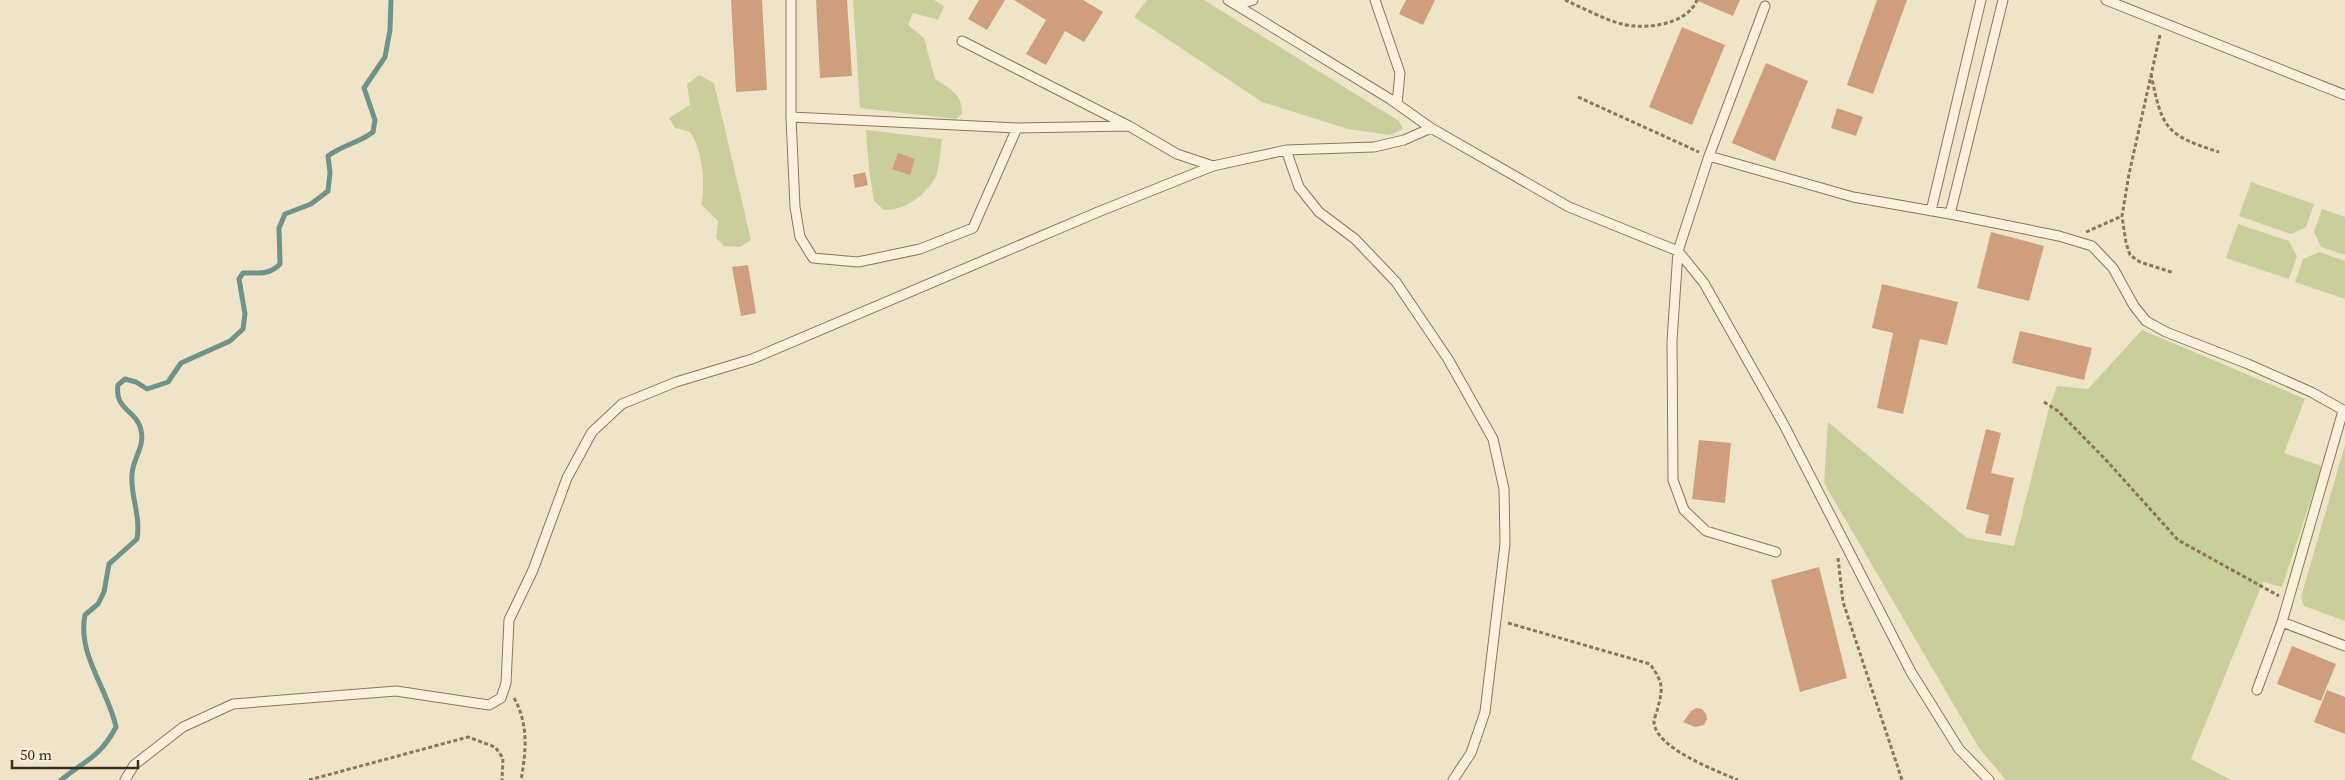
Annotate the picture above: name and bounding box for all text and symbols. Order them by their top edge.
scale bar [12,738,139,770]
text: 50 m [20,744,52,765]

